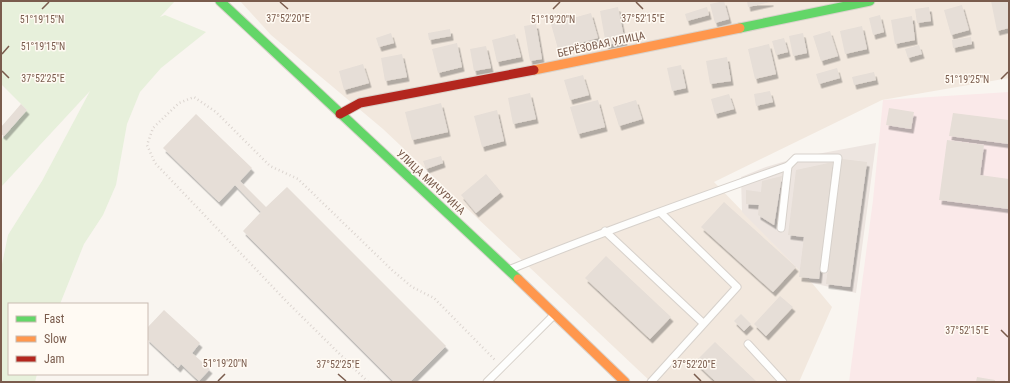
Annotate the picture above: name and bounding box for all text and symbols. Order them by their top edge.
text: 37°52'20"E [266,13,310,24]
text: 37°52'15"E [621,13,665,24]
text: 51°19'15"N [20,14,64,25]
text: 51°19'20"N [531,14,575,25]
street label: БЕРЁЗОВАЯ УЛИЦА [556,29,647,60]
text: 51°19'15"N [21,41,65,52]
text: 37°52'25"E [21,73,65,84]
text: 51°19'25"N [945,74,989,85]
street label: УЛИЦА МИЧУРИНА [394,147,468,218]
legend [8,303,148,375]
text: Fast [44,312,65,326]
text: 37°52'15"E [945,325,989,336]
text: Slow [44,332,67,346]
text: Jam [44,352,65,366]
text: 51°19'20"N [203,358,247,369]
text: 37°52'25"E [316,359,360,370]
text: 37°52'20"E [672,359,716,370]

